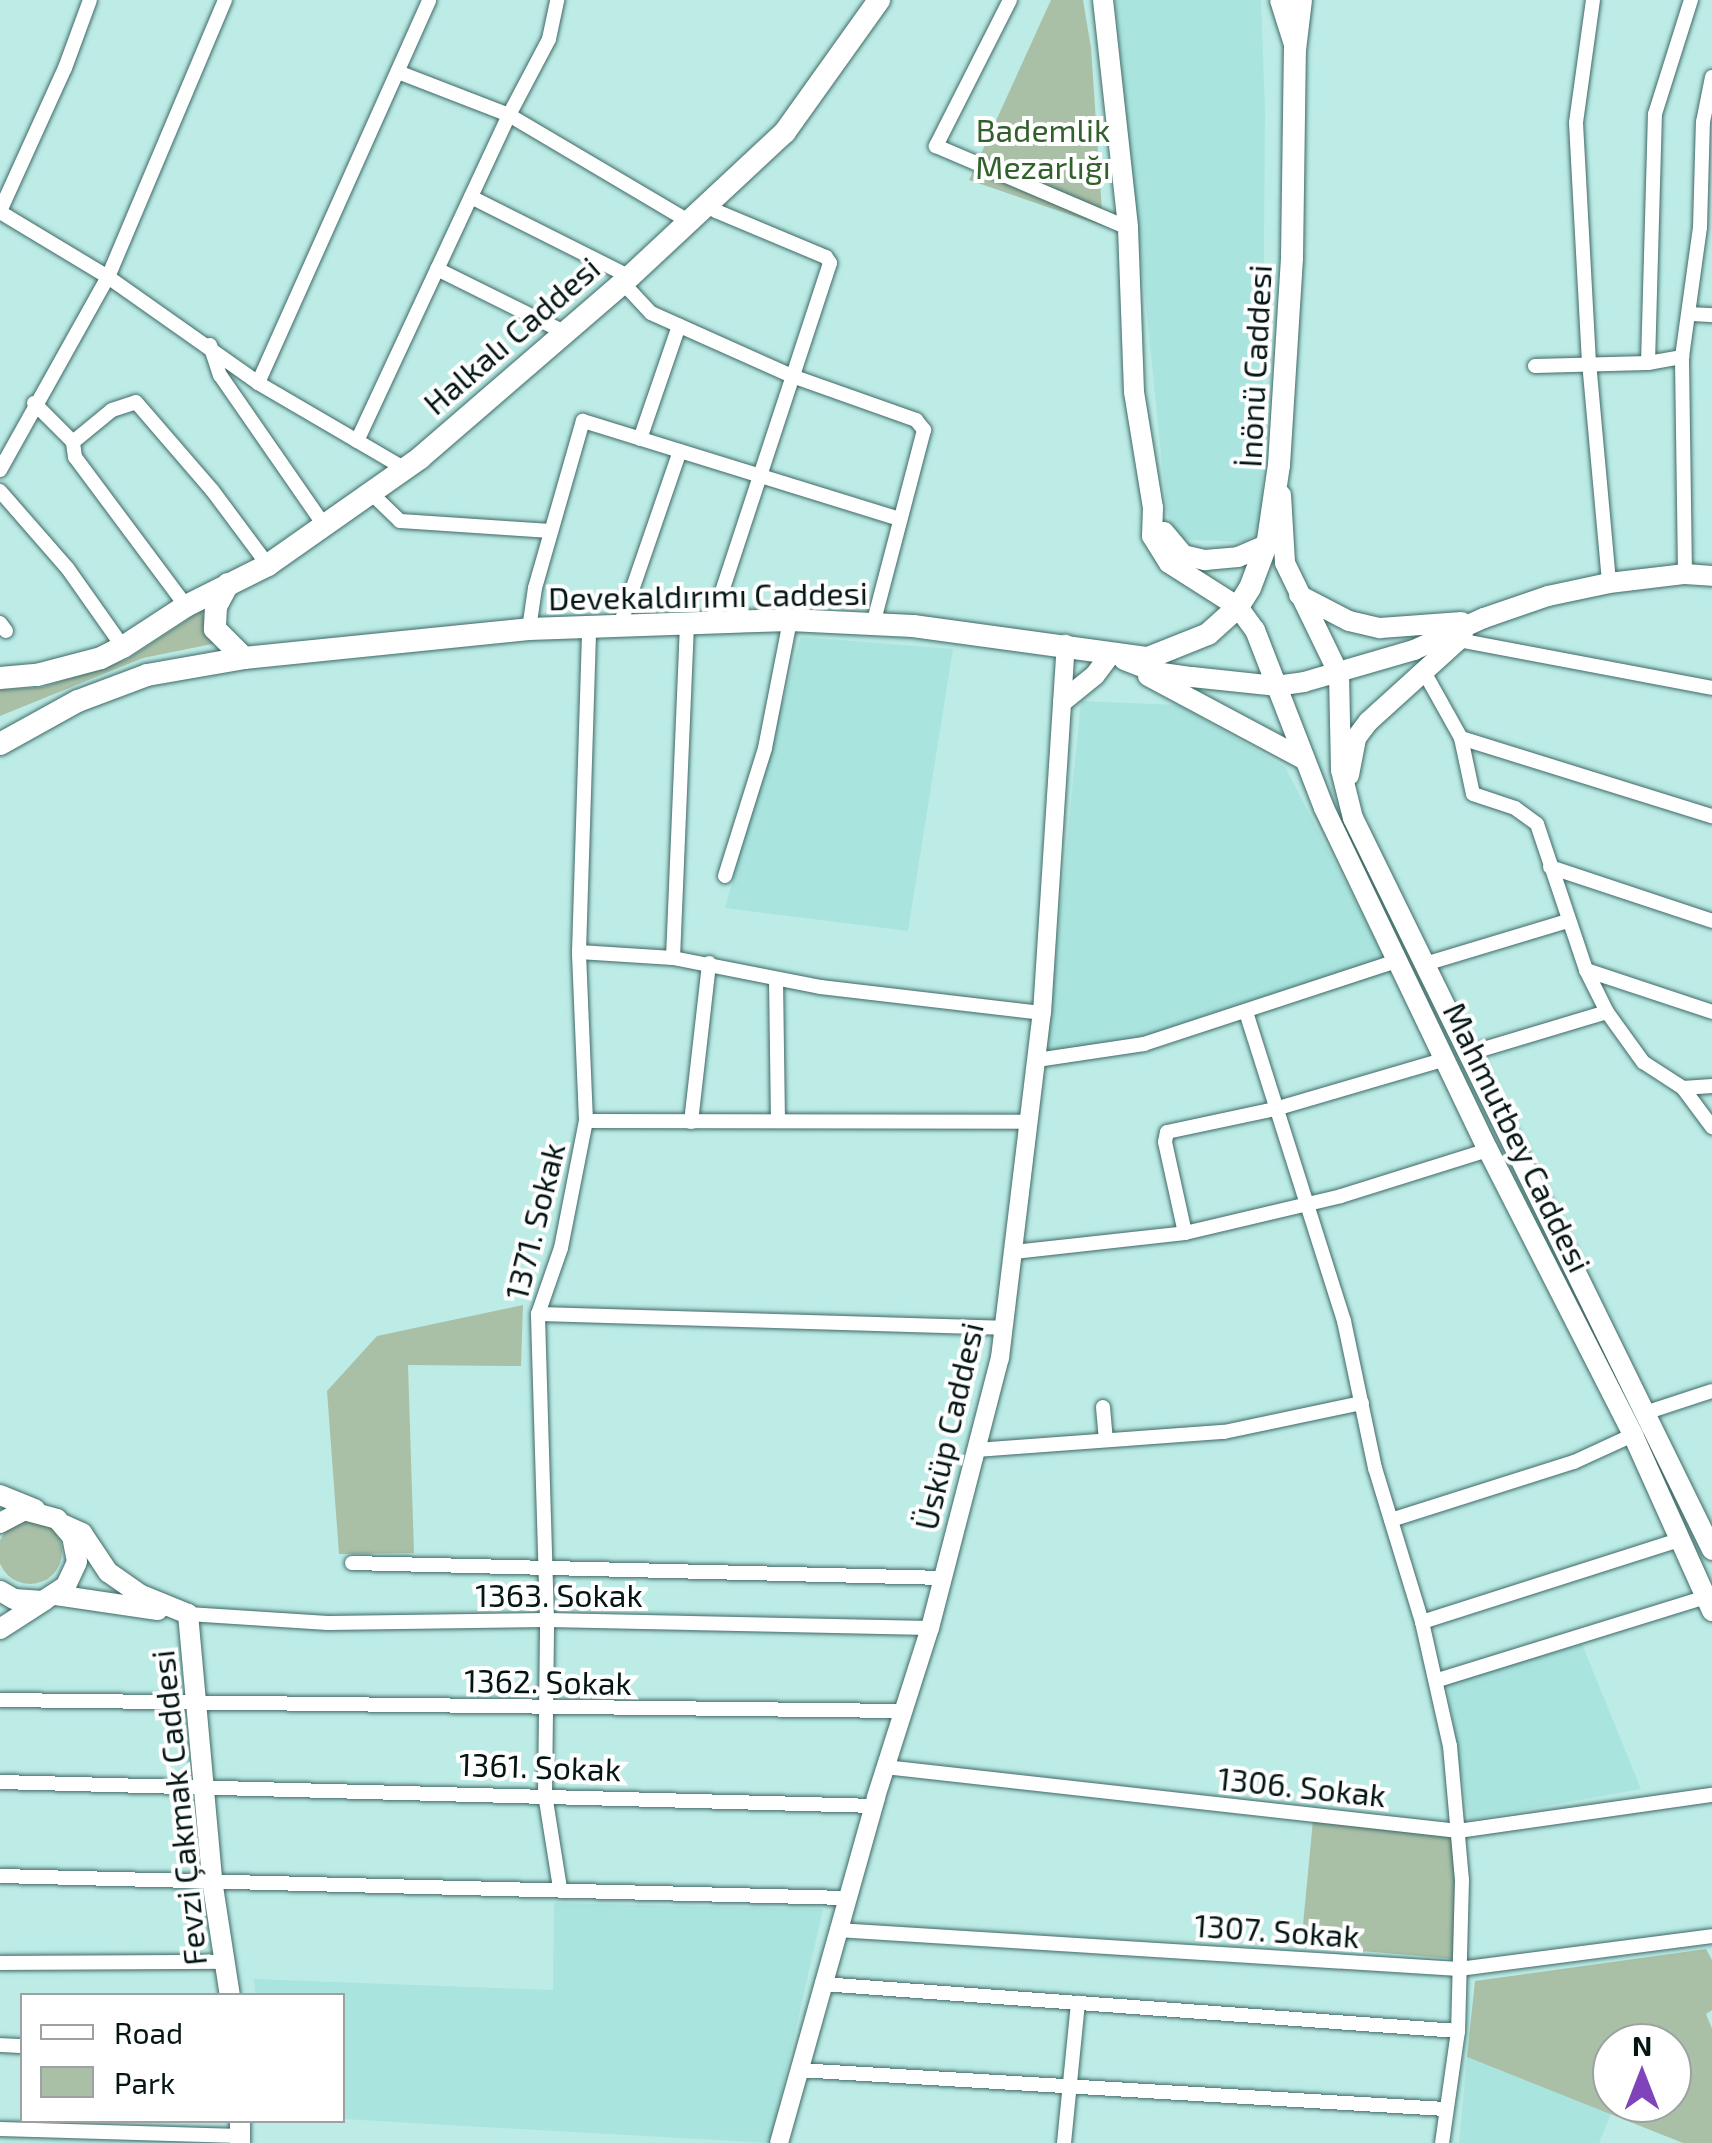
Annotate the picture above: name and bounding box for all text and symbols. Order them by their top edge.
park label: Bademlik Mezarlığı [975,111,1111,186]
street label: Halkalı Caddesi [415,248,607,422]
street label: İnönü Caddesi [1230,264,1278,468]
street label: Devekaldırımı Caddesi [548,573,868,617]
street label: Mahmutbey Caddesi [1436,996,1600,1278]
street label: 1371. Sokak [496,1139,572,1303]
street label: Üsküp Caddesi [905,1319,991,1533]
street label: 1363. Sokak [475,1575,643,1613]
street label: Fevzi Çakmak Caddesi [142,1648,214,1968]
street label: 1362. Sokak [464,1660,632,1702]
street label: 1361. Sokak [458,1744,622,1788]
street label: 1306. Sokak [1216,1758,1388,1814]
street label: 1307. Sokak [1193,1905,1361,1955]
legend [20,1993,345,2123]
text: Road [114,2014,183,2050]
north arrow [1592,2023,1692,2123]
text: N [1632,2028,1652,2062]
text: Park [114,2064,175,2100]

